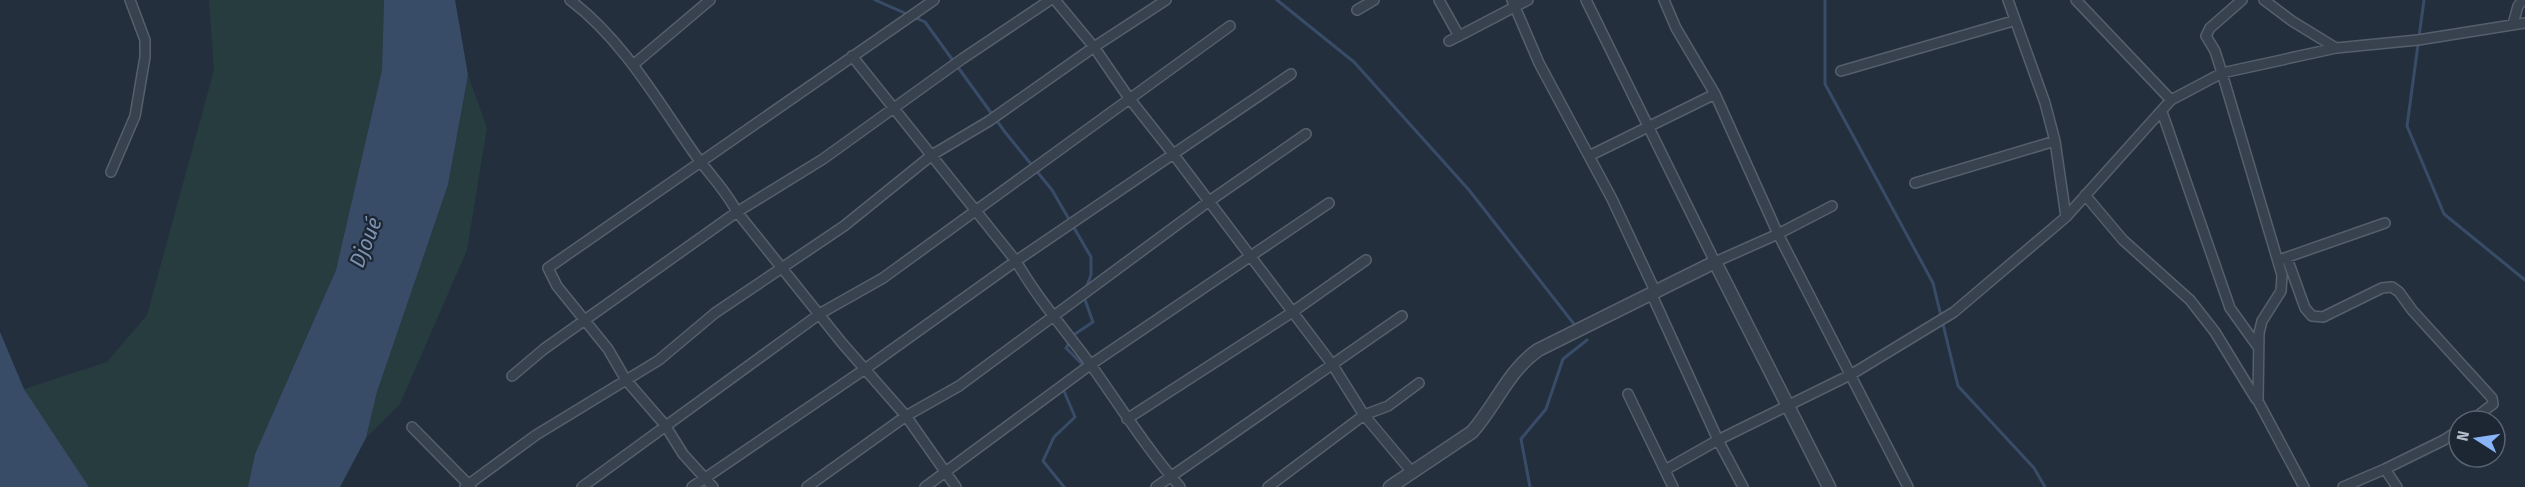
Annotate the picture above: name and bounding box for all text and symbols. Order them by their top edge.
water label: Djoué [343,213,388,271]
north arrow [2447,409,2507,469]
text: N [2453,429,2473,443]

